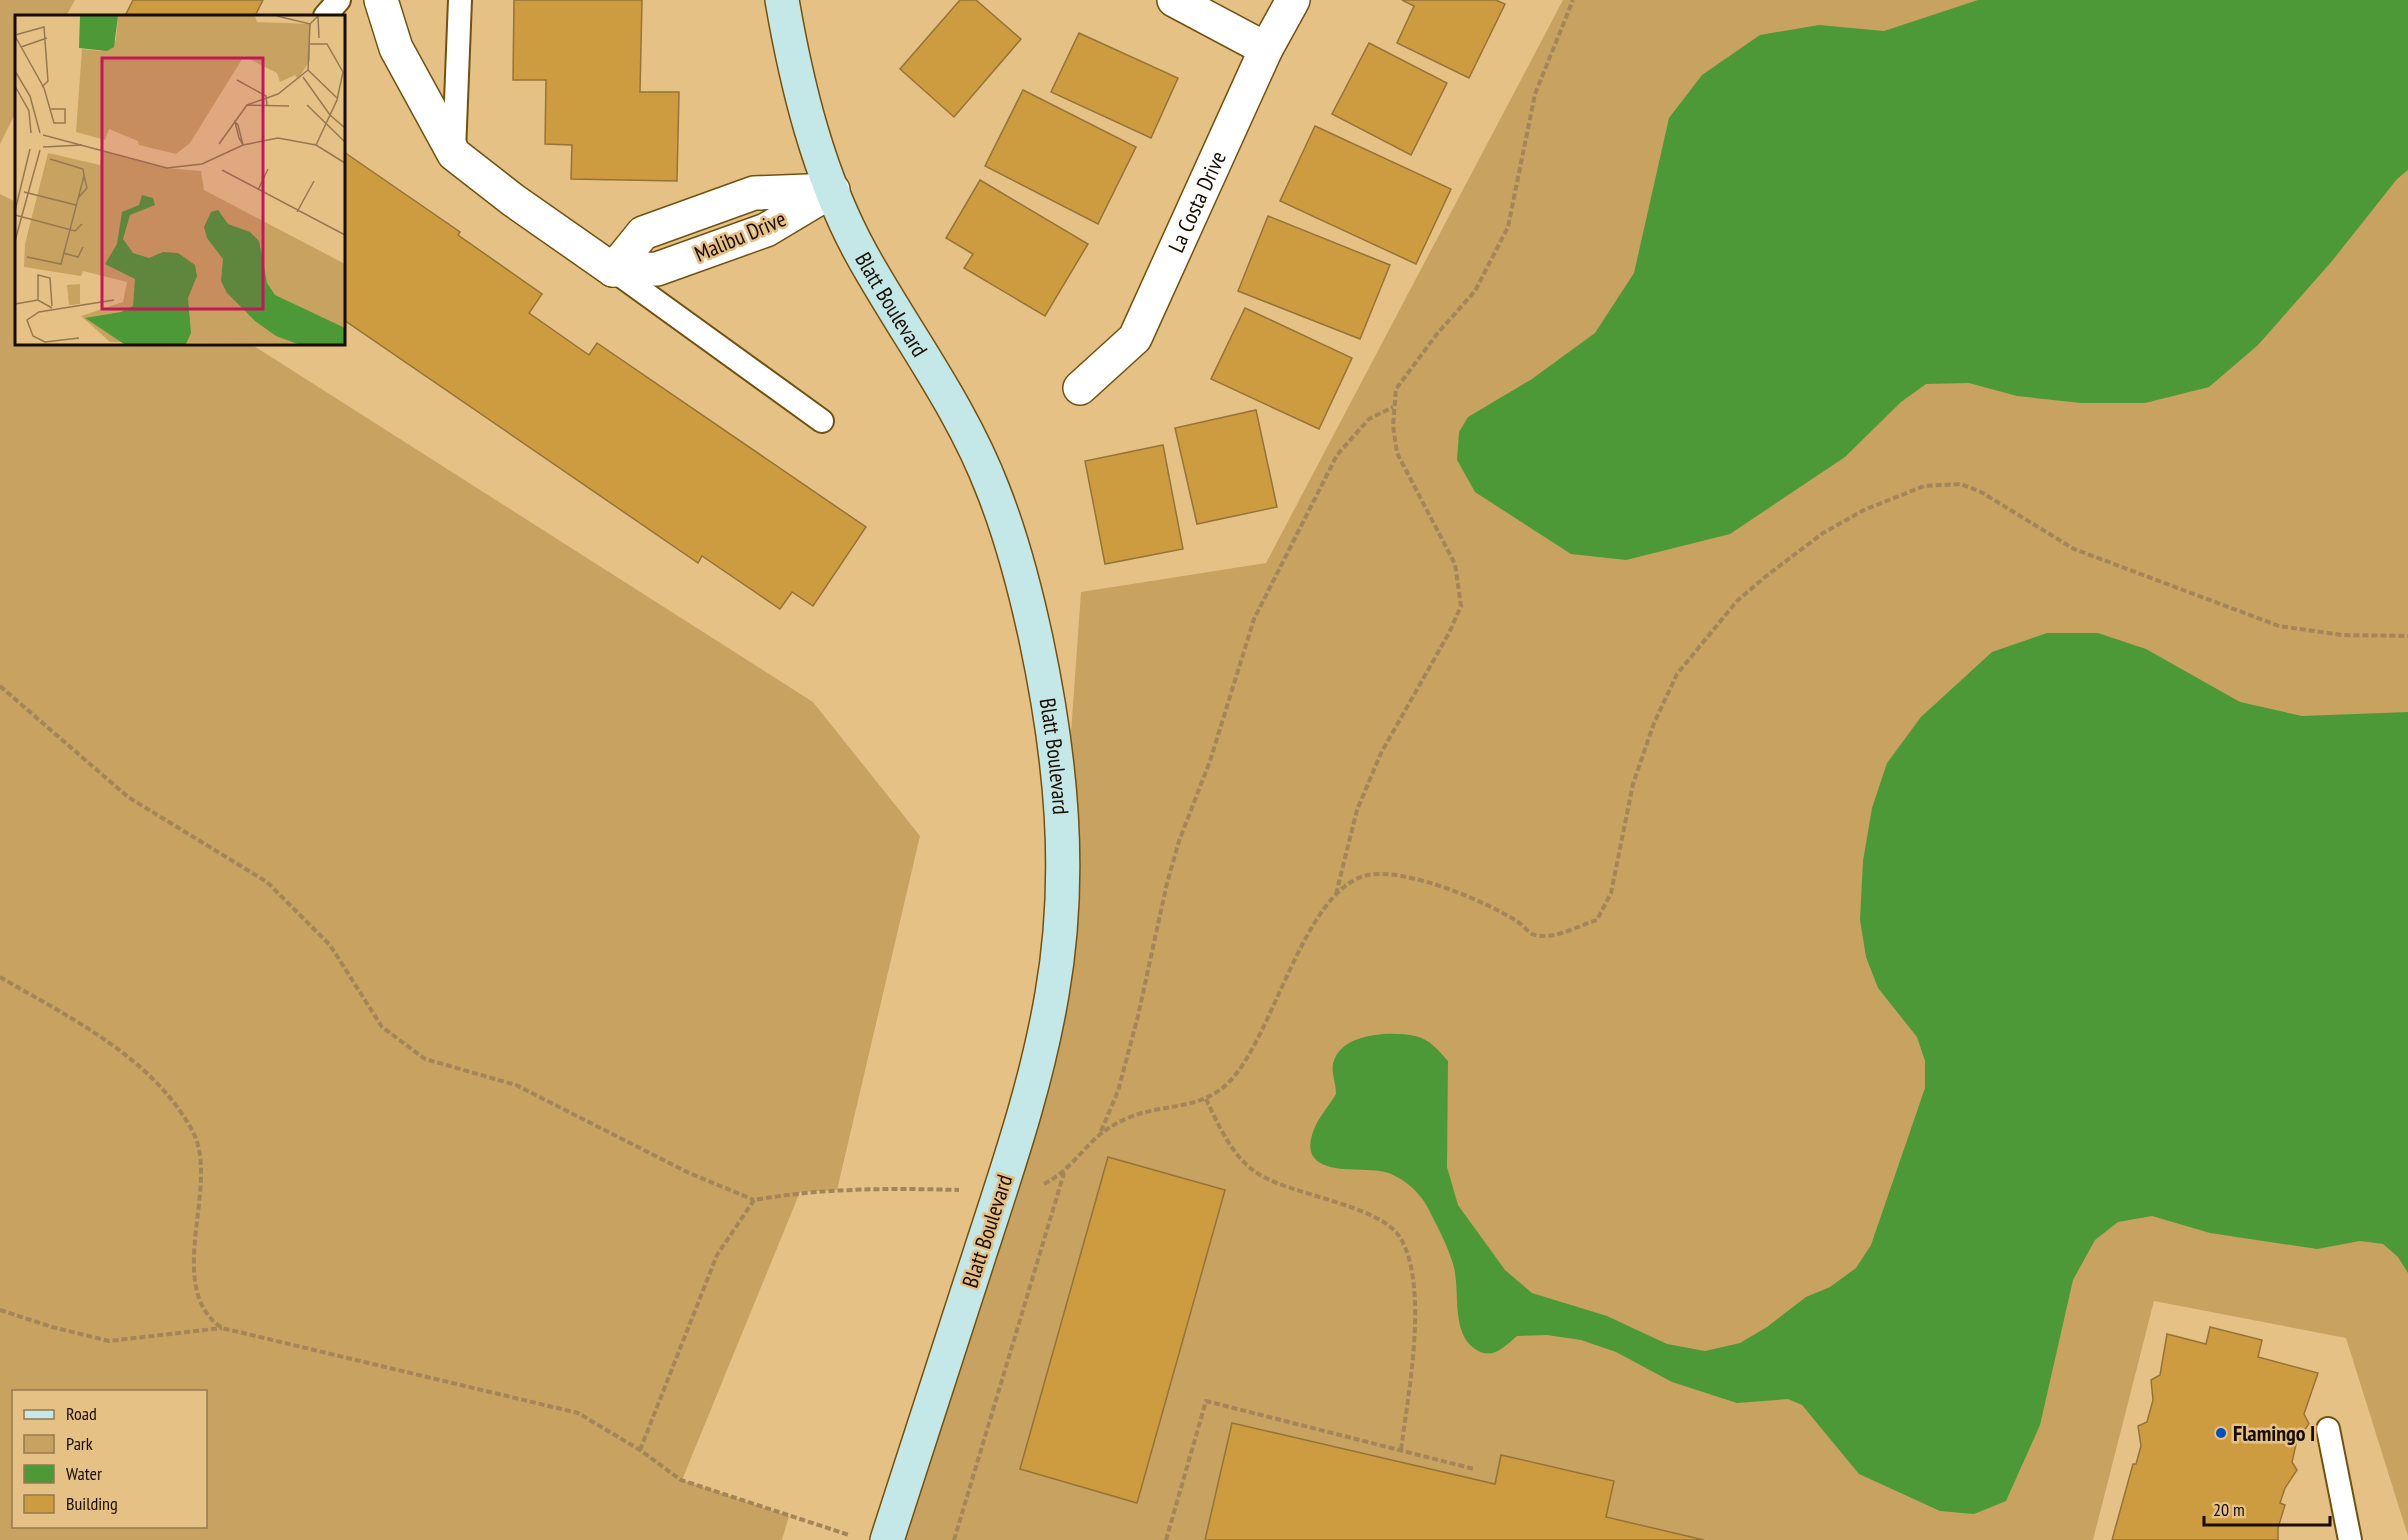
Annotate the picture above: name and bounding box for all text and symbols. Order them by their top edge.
inset map [15,15,345,345]
street label: La Costa Drive [1162,147,1232,257]
street label: Malibu Drive [690,204,790,268]
street label: Blatt Boulevard [849,247,934,362]
street label: Blatt Boulevard [1034,696,1075,816]
street label: Blatt Boulevard [956,1171,1018,1291]
legend [12,1390,207,1528]
text: Road [66,1402,97,1425]
place label: Flamingo I [2233,1419,2315,1447]
marker: Flamingo I [2214,1426,2228,1440]
text: Park [66,1432,93,1455]
text: Water [66,1462,102,1485]
scale bar [2204,1489,2330,1527]
text: Building [66,1492,118,1515]
text: 20 m [2213,1498,2245,1521]

